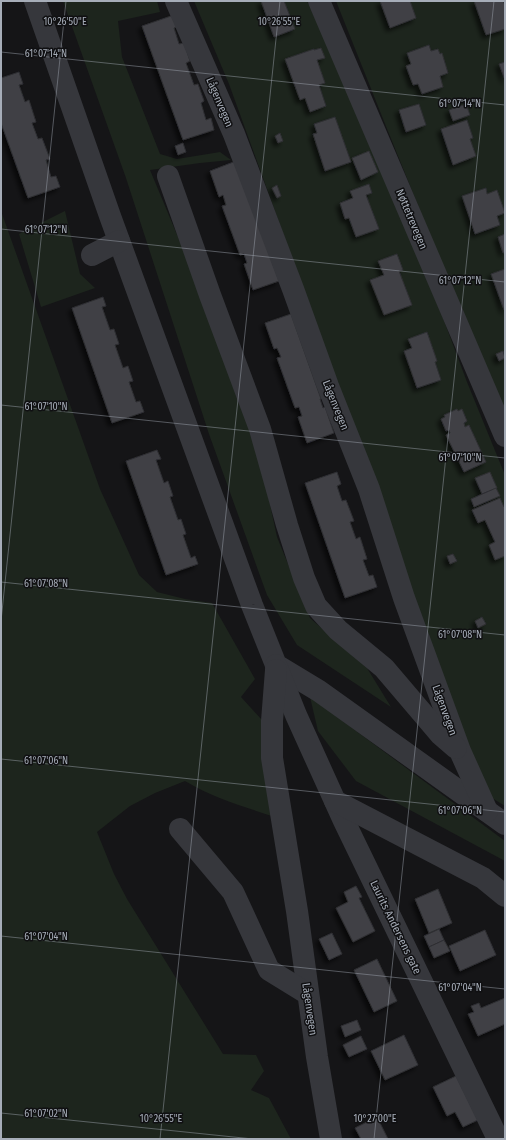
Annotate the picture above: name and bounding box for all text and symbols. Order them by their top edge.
text: 10°26'50"E [43,16,87,28]
text: 10°26'55"E [258,16,300,28]
text: 61°07'14"N [25,48,67,60]
street label: Lågenvegen [203,75,236,129]
text: 61°07'14"N [439,98,481,110]
street label: Nøttetrevegen [393,187,430,251]
text: 61°07'12"N [25,224,67,236]
text: 61°07'12"N [439,275,481,287]
street label: Lågenvegen [320,378,351,432]
text: 61°07'10"N [24,401,68,413]
text: 61°07'10"N [438,452,482,464]
text: 61°07'08"N [24,578,68,590]
text: 61°07'08"N [438,629,482,641]
street label: Lågenvegen [429,683,460,737]
text: 61°07'06"N [24,755,68,767]
text: 61°07'06"N [438,805,482,817]
street label: Laurits Andersens gate [367,878,424,976]
text: 61°07'04"N [24,931,68,943]
street label: Lågenvegen [299,982,320,1036]
text: 61°07'04"N [438,982,482,994]
text: 61°07'02"N [24,1108,68,1120]
text: 10°26'55"E [140,1113,182,1125]
text: 10°27'00"E [354,1113,397,1125]

